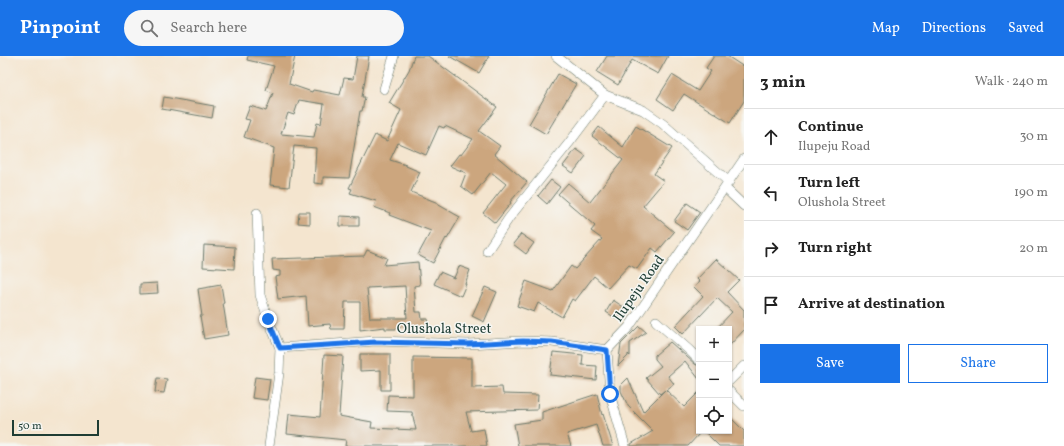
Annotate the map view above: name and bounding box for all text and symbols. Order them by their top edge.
search box [124,10,404,46]
text: Pinpoint [20,15,100,41]
icon: search [138,17,160,39]
text: Search here [170,18,247,39]
text: Map [872,19,900,38]
text: Directions [922,19,986,38]
text: Saved [1008,19,1044,38]
text: 3 min [760,71,806,94]
text: Walk · 240 m [975,73,1048,91]
text: Continue [798,117,863,138]
icon: ahead [760,126,782,148]
text: 30 m [1020,128,1048,146]
text: Ilupeju Road [798,138,870,156]
text: Turn left [798,173,860,194]
icon: left [760,182,782,204]
text: 190 m [1014,184,1048,202]
text: Olushola Street [798,194,886,212]
icon: right [760,238,782,260]
text: Turn right [798,238,872,259]
text: 20 m [1019,240,1048,258]
street label: Ilupeju Road [609,251,669,326]
icon: arrive [760,294,782,316]
text: Arrive at destination [798,294,945,315]
route end [259,310,277,328]
street label: Olushola Street [397,320,491,339]
map controls [696,326,732,434]
button: + [696,326,732,362]
button: Save [760,344,900,383]
button: Share [908,344,1048,383]
button: − [696,362,732,398]
route start [601,385,619,403]
button: locate [696,398,732,434]
scale bar [12,418,99,437]
text: 50 m [18,419,42,434]

